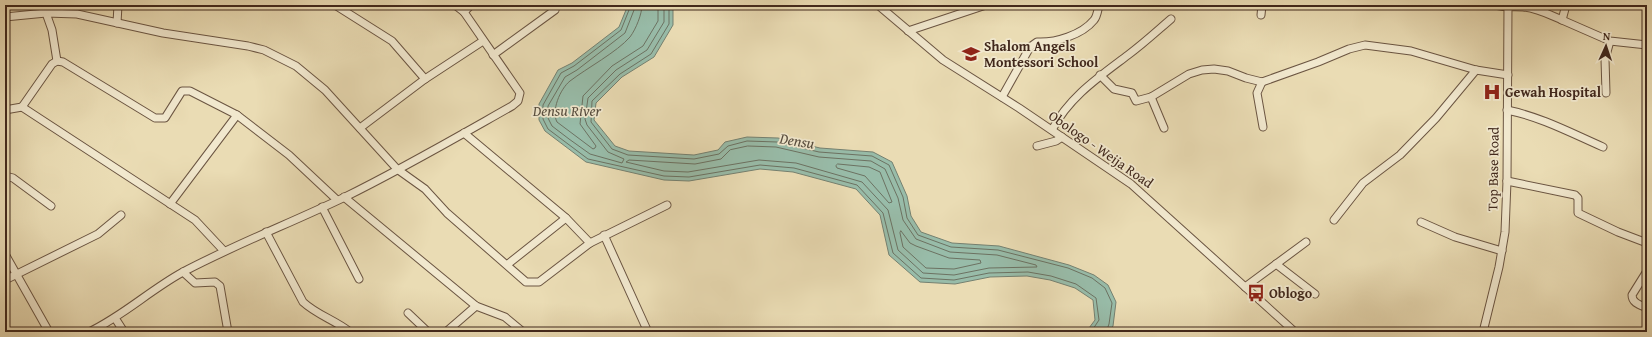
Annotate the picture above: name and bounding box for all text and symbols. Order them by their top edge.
north arrow [1586,26,1626,66]
text: N [1602,28,1611,44]
place label: Shalom Angels Montessori School [984,36,1099,72]
school or university icon: Shalom Angels Montessori School [961,44,981,64]
hospital icon: Gewah Hospital [1482,82,1502,102]
place label: Gewah Hospital [1505,82,1602,102]
water label: Densu River [532,100,602,121]
street label: Obologo - Weija Road [1045,105,1158,193]
street label: Top Base Road [1482,126,1504,211]
water label: Densu [777,127,816,154]
bus stop icon: Oblogo [1246,283,1266,303]
place label: Oblogo [1269,283,1313,303]

